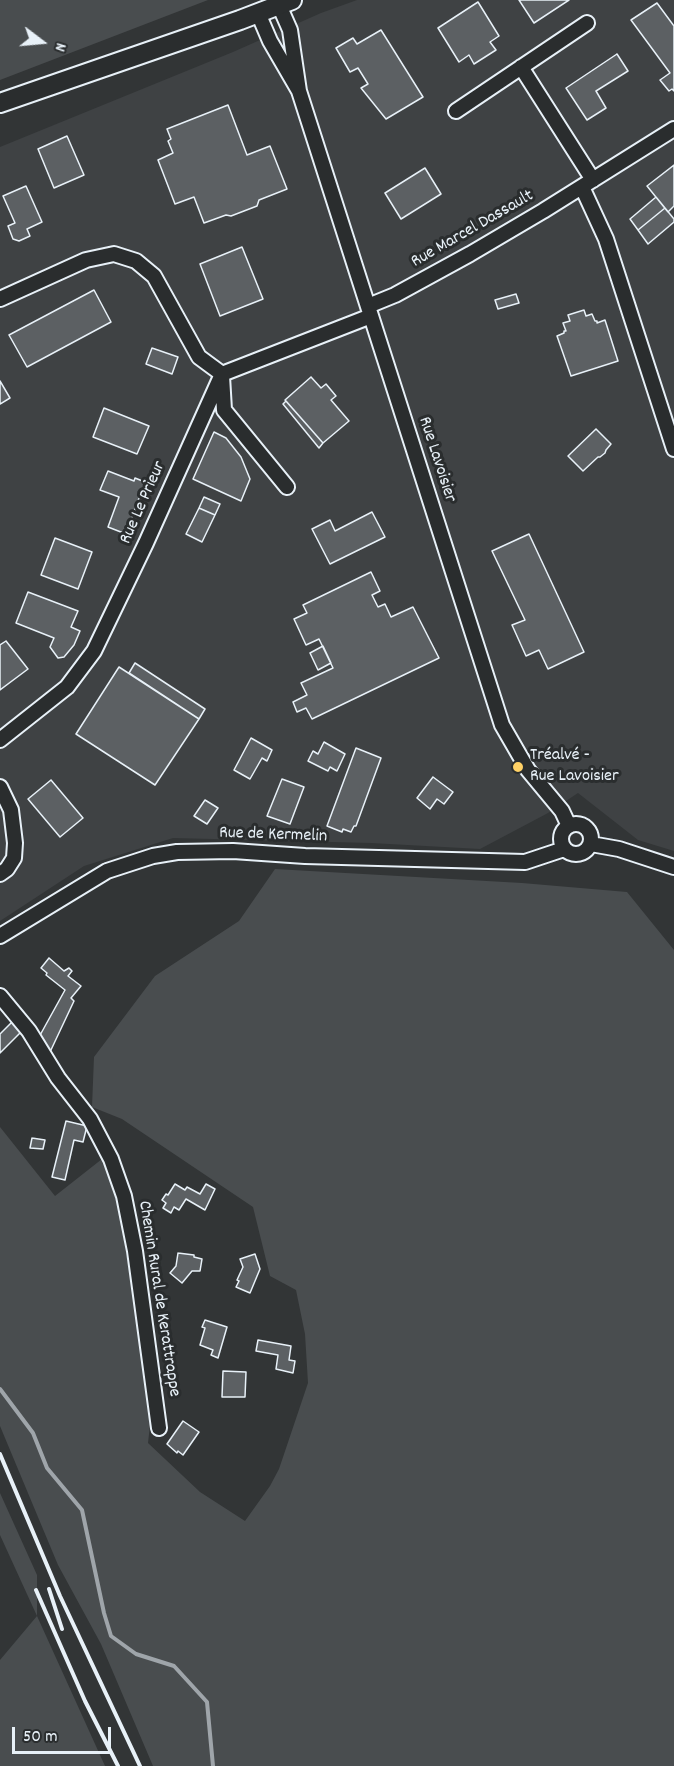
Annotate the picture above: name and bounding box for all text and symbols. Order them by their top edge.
north arrow [12,12,72,72]
text: N [48,40,72,54]
street label: Rue Marcel Dassault [408,186,538,274]
street label: Rue Lavoisier [412,415,460,505]
street label: Rue Le Prieur [116,458,172,548]
place label: Tréalvé - Rue Lavoisier [530,746,619,789]
marker: Tréalvé - Rue Lavoisier [511,760,525,774]
street label: Rue de Kermelin [219,823,327,849]
street label: Chemin Rural de Kerattrappe [132,1200,184,1398]
scale bar [15,1715,114,1753]
text: 50 m [23,1725,58,1750]

